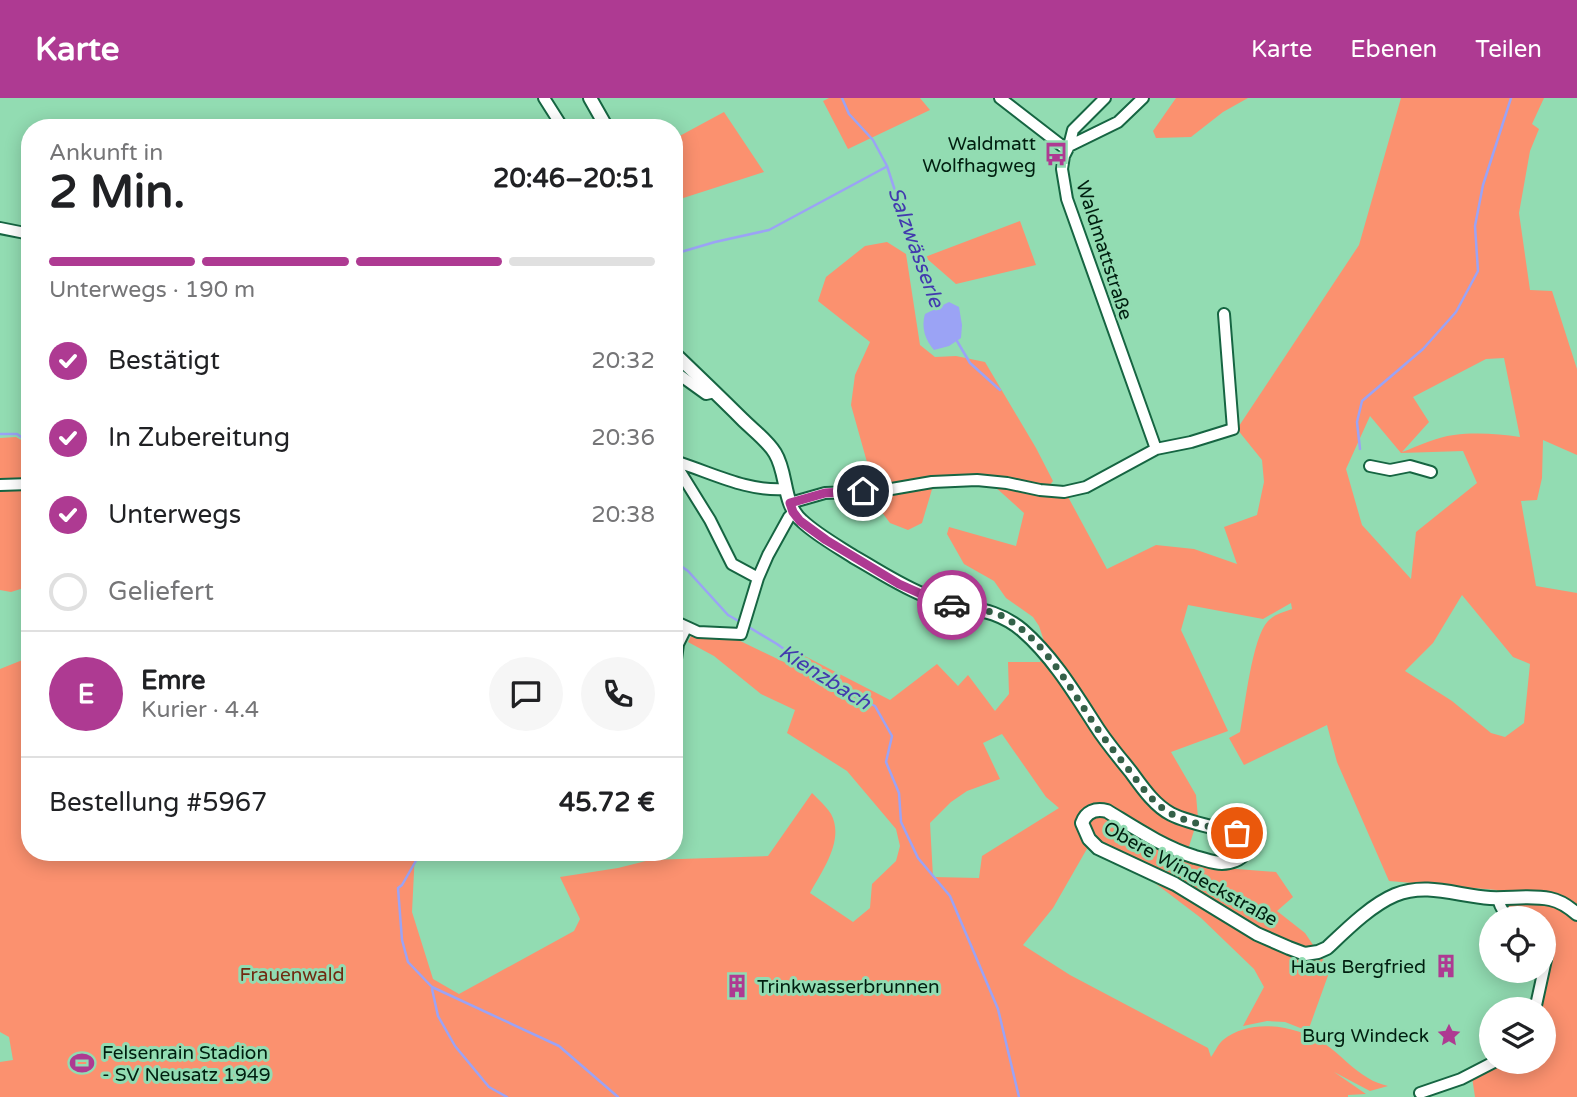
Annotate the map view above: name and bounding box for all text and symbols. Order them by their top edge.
text: Karte [35,30,119,69]
text: Karte [1251,35,1312,64]
text: Ebenen [1350,35,1437,64]
text: Teilen [1475,35,1542,64]
place label: Waldmatt Wolfhagweg [922,133,1036,177]
text: Ankunft in [49,139,163,167]
bus stop icon: Waldmatt Wolfhagweg [1042,140,1070,168]
text: 20:46–20:51 [493,163,655,194]
text: 2 Min. [49,165,185,220]
street label: Waldmattstraße [1071,178,1137,323]
water label: Salzwässerle [882,184,949,312]
text: Unterwegs · 190 m [49,276,255,304]
icon: check [49,342,87,380]
text: Bestätigt [108,345,220,376]
text: 20:32 [591,347,655,375]
icon: check [49,419,87,457]
text: In Zubereitung [108,422,290,453]
text: 20:36 [591,424,655,452]
pin [833,461,893,521]
icon: home [844,472,882,510]
icon: check [49,496,87,534]
text: Unterwegs [108,499,241,530]
text: 20:38 [591,501,655,529]
courier [917,570,987,640]
text: Geliefert [108,576,214,607]
icon: car [933,586,971,624]
water label: Kienzbach [774,639,876,716]
button: chat [489,657,563,731]
button: phone [581,657,655,731]
text: Emre [141,665,206,696]
text: E [78,679,94,710]
text: Kurier · 4.4 [141,696,259,724]
text: Bestellung #5967 [49,787,267,818]
text: 45.72 € [559,787,655,818]
pin [1207,803,1267,863]
icon: bag [1218,814,1256,852]
street label: Obere Windeckstraße [1100,817,1281,931]
map controls [1479,906,1556,1074]
button: locate [1479,906,1556,983]
building icon: Haus Bergfried [1432,952,1460,980]
place label: Haus Bergfried [1291,956,1426,978]
park label: Frauenwald [240,964,344,986]
building icon: Trinkwasserbrunnen [723,972,751,1000]
place label: Trinkwasserbrunnen [757,976,940,998]
button: layers [1479,997,1556,1074]
place icon: Burg Windeck [1435,1021,1463,1049]
place label: Burg Windeck [1302,1025,1429,1047]
place label: Felsenrain Stadion - SV Neusatz 1949 [102,1042,271,1086]
sports icon: Felsenrain Stadion - SV Neusatz 1949 [68,1049,96,1077]

